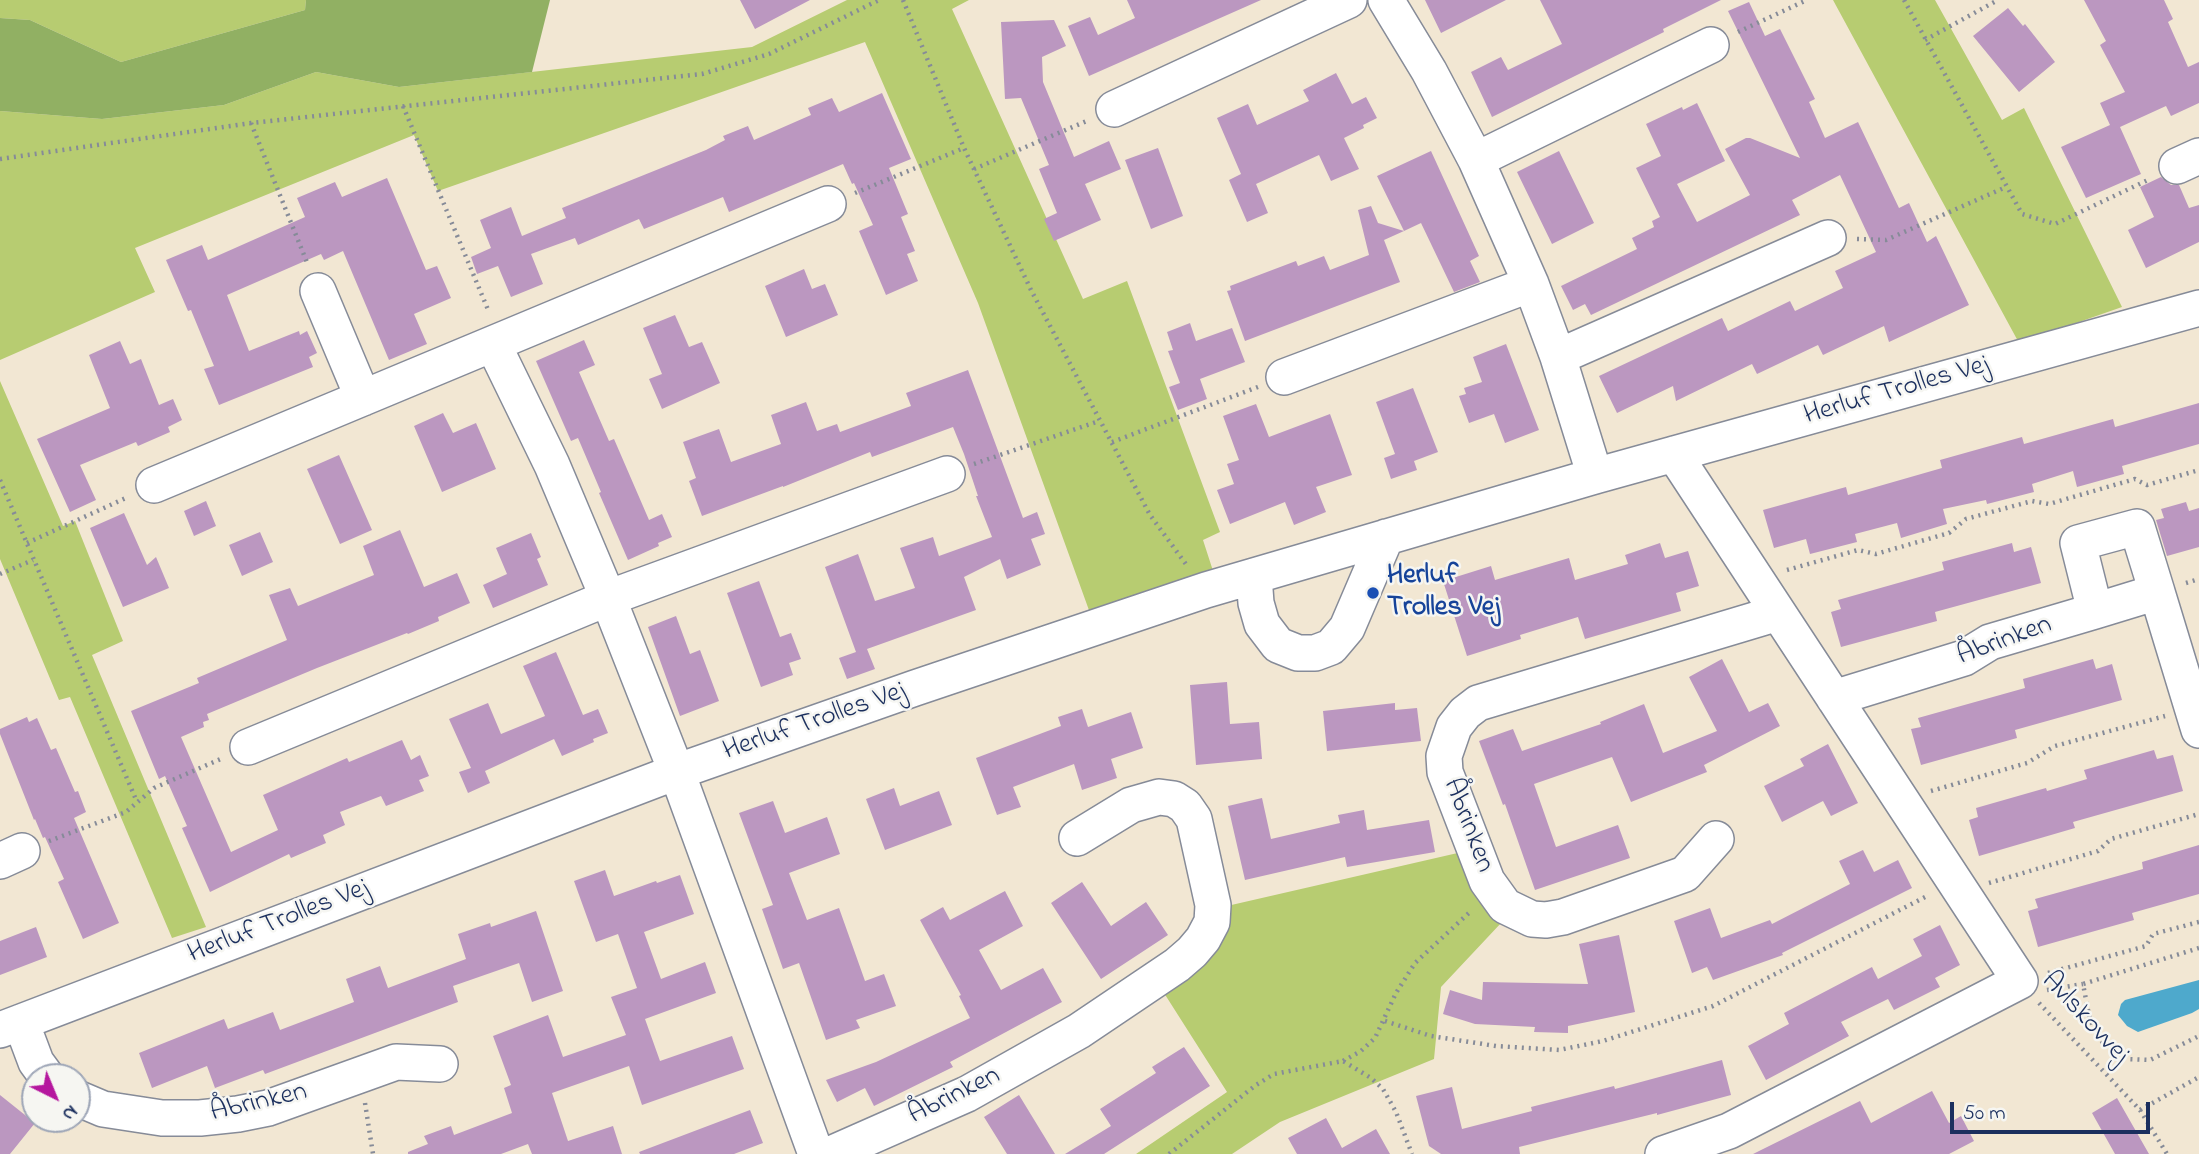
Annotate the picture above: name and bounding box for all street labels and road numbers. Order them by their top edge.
street label: Herluf Trolles Vej [1801,350,1993,434]
street label: Åbrinken [1953,609,2057,675]
street label: Herluf Trolles Vej [719,676,911,770]
street label: Åbrinken [1434,774,1500,878]
street label: Herluf Trolles Vej [184,873,374,973]
street label: Avlskovvej [2033,966,2135,1072]
street label: Åbrinken [904,1060,1006,1134]
street label: Åbrinken [207,1077,311,1131]

